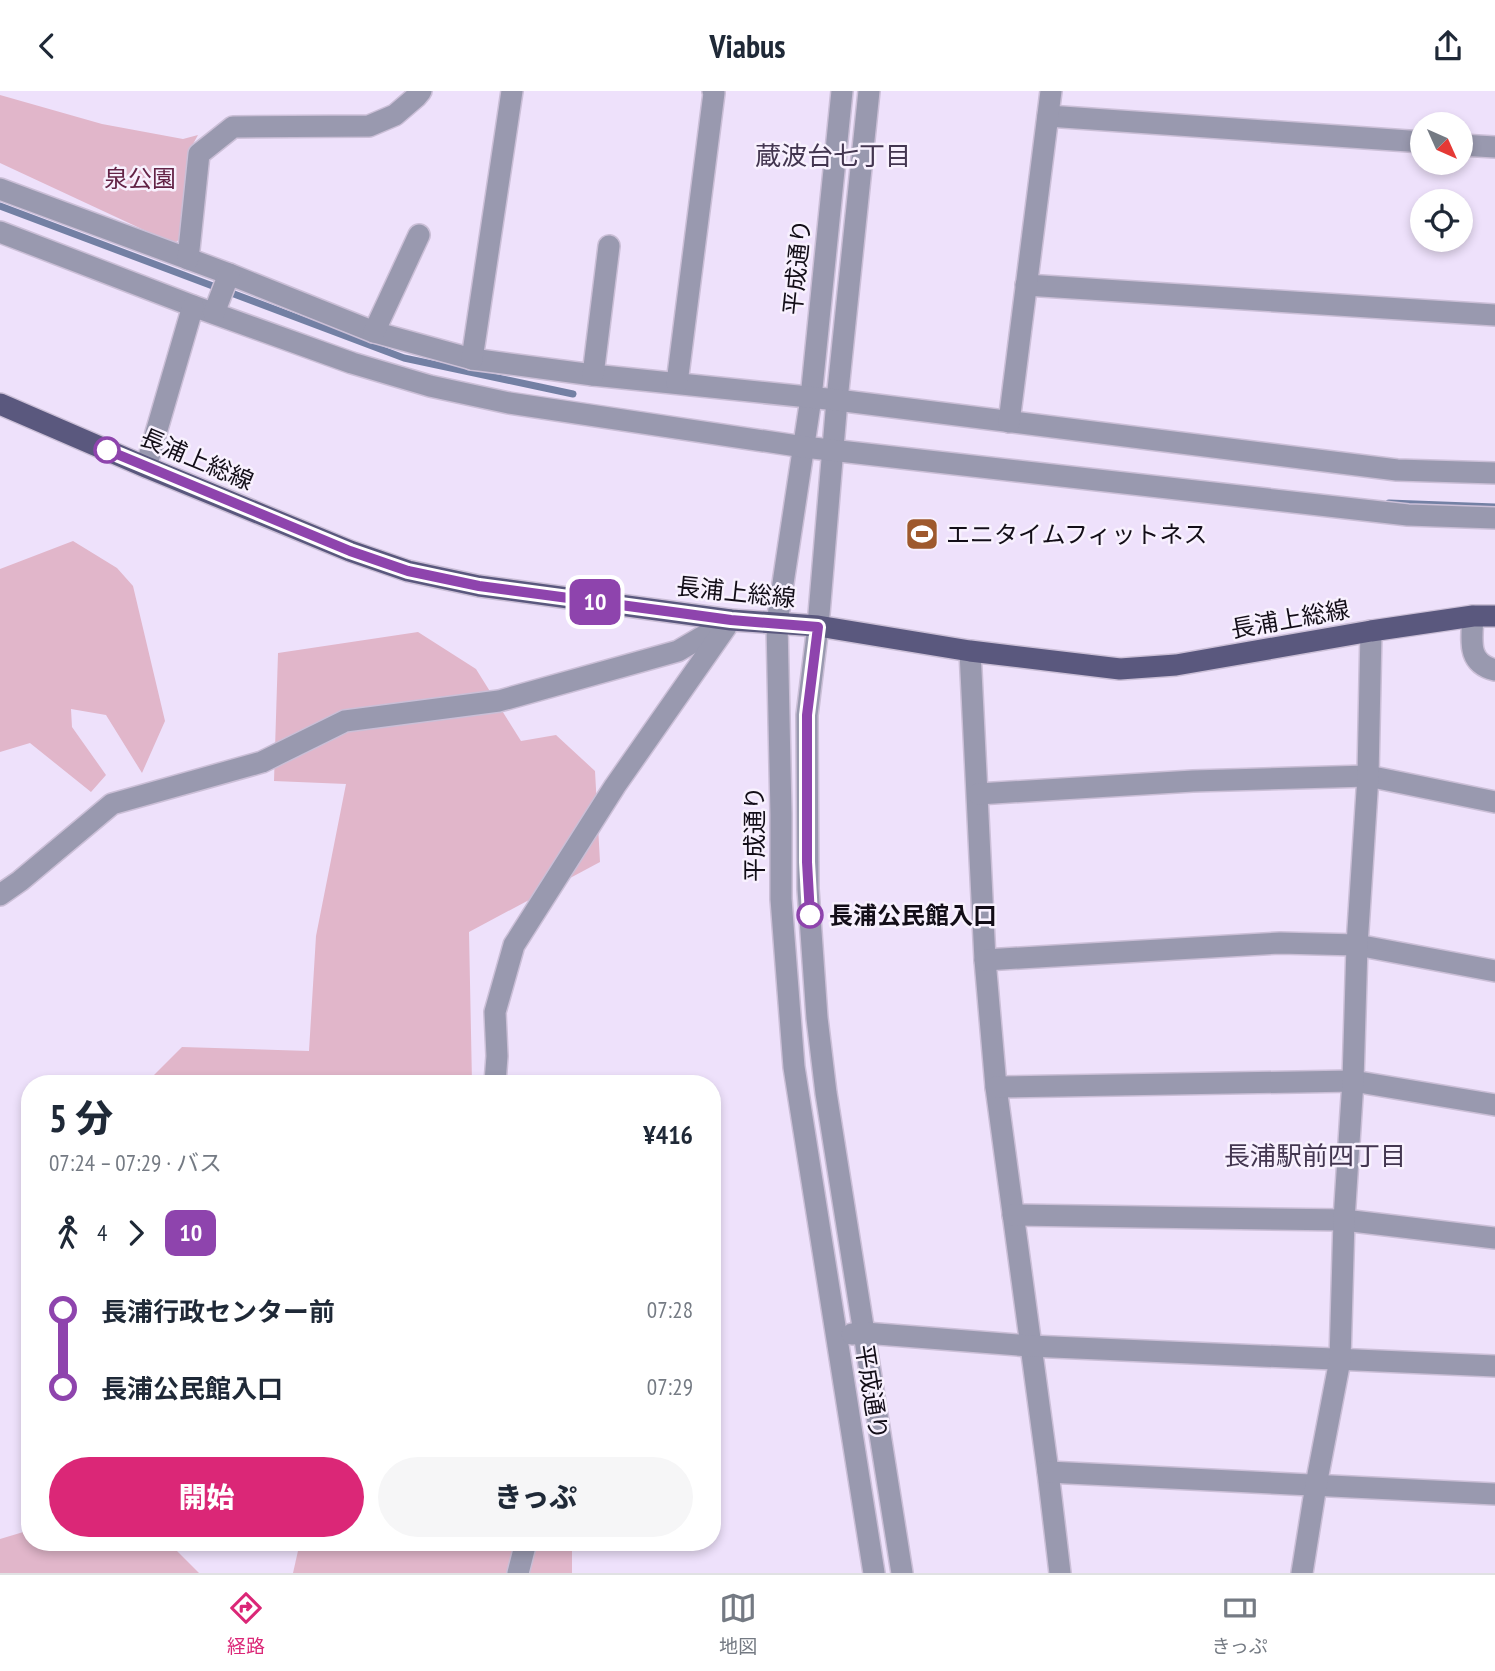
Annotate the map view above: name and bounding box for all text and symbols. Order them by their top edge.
text: Viabus [709,25,786,67]
icon: back [28,27,66,65]
icon: share [1429,27,1467,65]
north arrow [1410,112,1474,175]
map controls [1410,112,1473,252]
district label: 蔵波台七丁目 [755,139,911,172]
park label: 泉公園 [104,163,176,194]
button: locate [1410,189,1473,252]
street label: 平成通り [777,218,817,316]
street label: 長浦上総線 [136,421,258,497]
unlabelled marker [94,437,120,463]
sports icon: エニタイムフィットネス [903,515,941,553]
place label: エニタイムフィットネス [946,519,1208,550]
street label: 長浦上総線 [675,570,797,614]
line badge: 10 [564,579,626,625]
text: 10 [584,586,606,617]
street label: 長浦上総線 [1228,593,1352,645]
street label: 平成通り [739,786,770,882]
place label: 長浦公民館入口 [829,900,997,931]
marker: 長浦公民館入口 [797,902,823,928]
text: 5 分 [49,1093,113,1142]
text: ¥416 [643,1118,693,1151]
district label: 長浦駅前四丁目 [1224,1139,1406,1172]
text: 07:24 – 07:29 · バス [49,1148,222,1177]
icon: walk [49,1214,87,1252]
icon: forward [117,1214,155,1252]
text: 10 [179,1217,202,1248]
text: 4 [97,1218,107,1247]
text: 長浦行政センター前 [101,1295,335,1328]
text: 07:28 [647,1295,693,1324]
street label: 平成通り [849,1342,895,1442]
text: 長浦公民館入口 [101,1372,283,1405]
text: 07:29 [647,1372,693,1401]
button: 開始 [49,1457,364,1537]
button: きっぷ [378,1457,693,1537]
tab: 経路 [227,1589,265,1658]
tab: 地図 [719,1589,757,1658]
tab: きっぷ [1212,1589,1268,1658]

